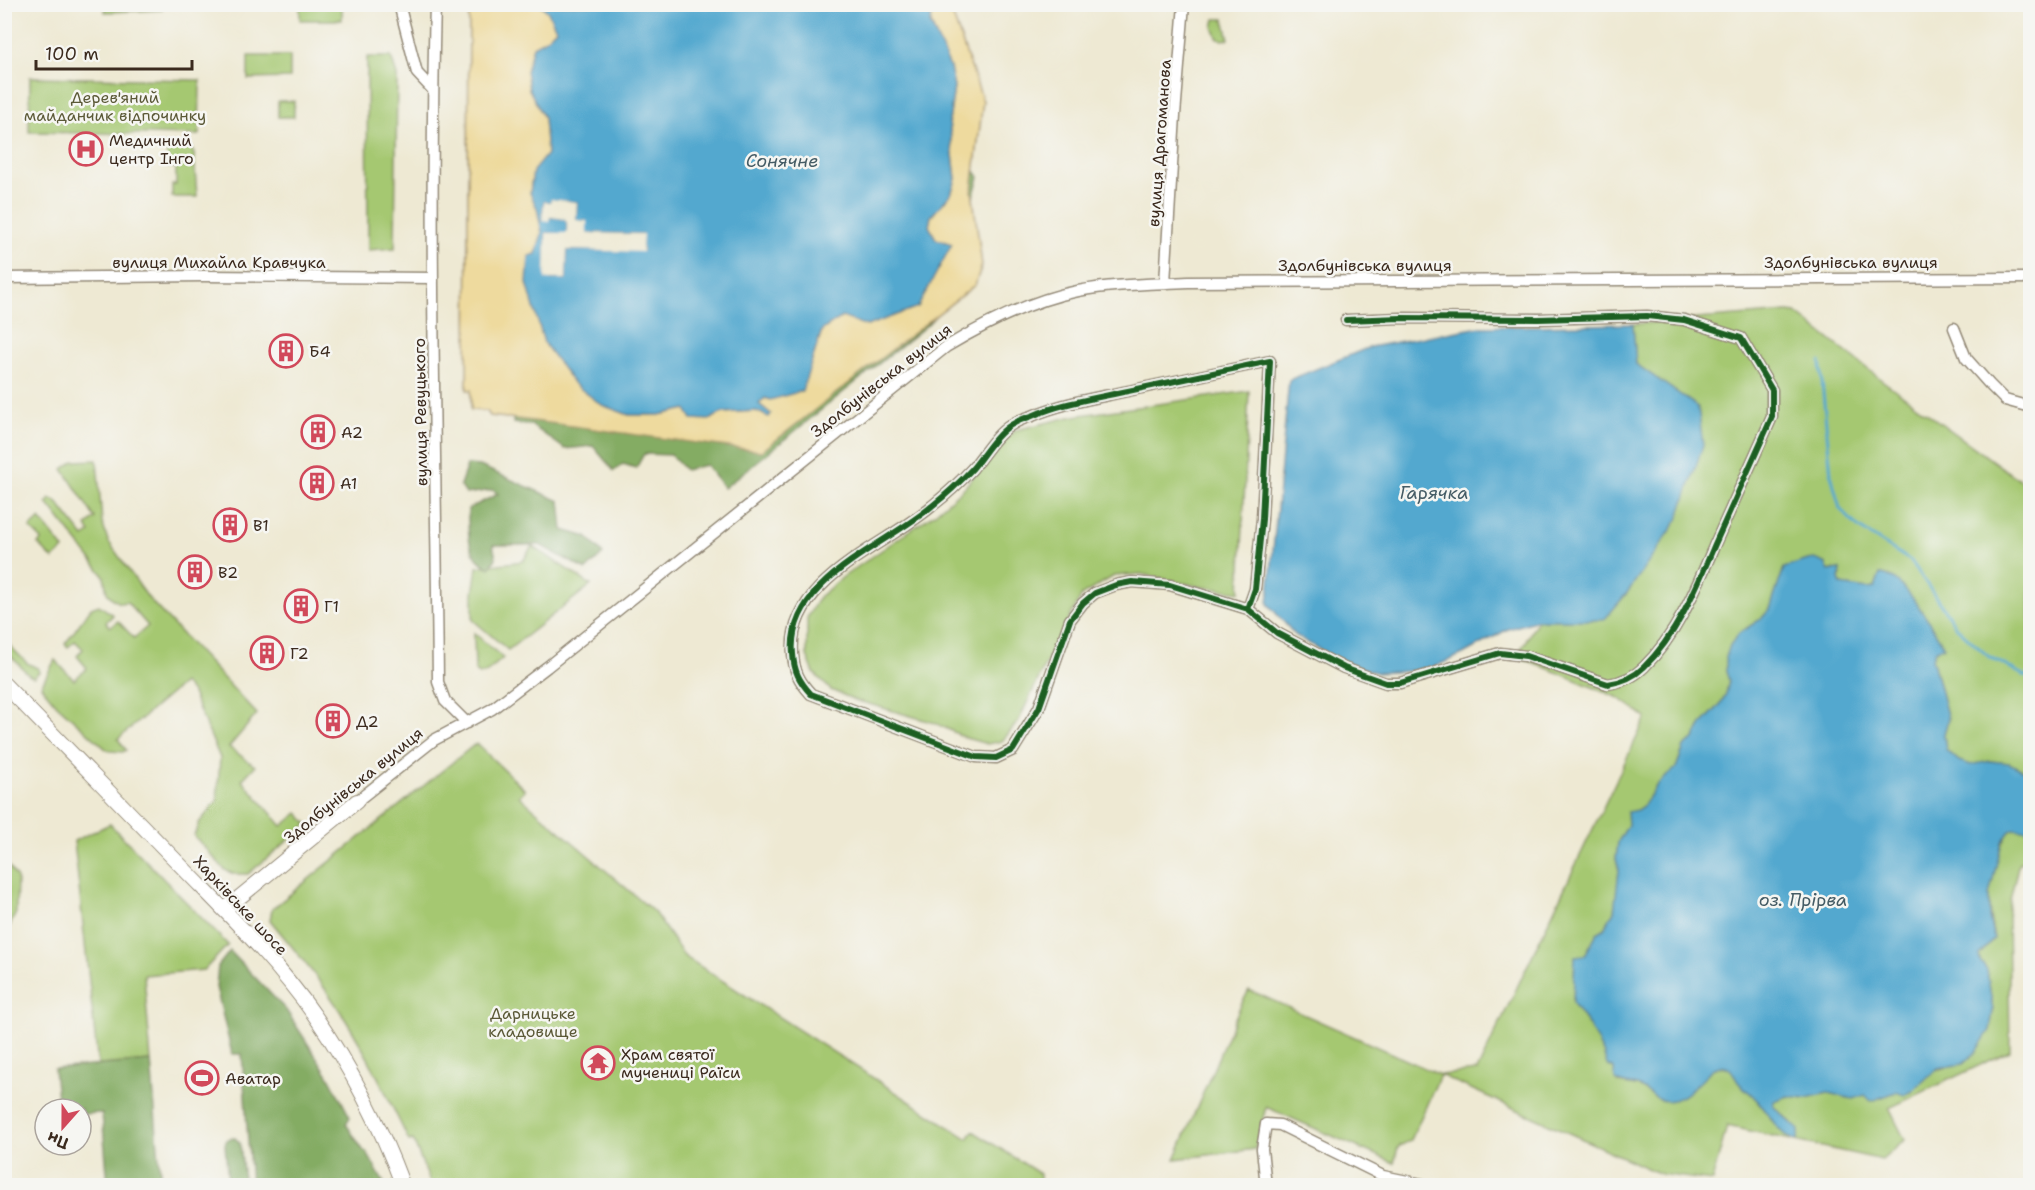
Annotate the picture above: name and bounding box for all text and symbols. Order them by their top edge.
scale bar [36,33,192,71]
text: 100 m [45,42,99,66]
street label: вулиця Драгоманова [1143,58,1176,228]
park label: Дерев'яний майданчик відпочинку [24,87,206,126]
place label: Медичний центр Інго [109,130,194,169]
hospital icon: Медичний центр Інго [68,131,104,167]
water label: Сонячне [746,149,818,173]
street label: вулиця Михайла Кравчука [112,252,326,273]
street label: Здолбунівська вулиця [1764,252,1938,273]
street label: Здолбунівська вулиця [1278,255,1452,276]
street label: Здолбунівська вулиця [807,319,956,442]
building icon: Б4 [268,333,304,369]
street label: вулиця Ревуцького [409,338,432,486]
place label: Б4 [309,341,331,362]
building icon: А2 [300,414,336,450]
place label: А2 [341,422,363,443]
building icon: А1 [299,465,335,501]
place label: А1 [340,473,357,494]
water label: Гарячка [1400,481,1468,505]
building icon: В1 [212,507,248,543]
place label: В1 [253,515,269,536]
building icon: В2 [177,554,213,590]
place label: В2 [218,562,238,583]
building icon: Г1 [283,588,319,624]
place label: Г1 [324,596,339,617]
building icon: Г2 [249,635,285,671]
place label: Г2 [290,643,309,664]
building icon: Д2 [315,703,351,739]
place label: Д2 [356,711,379,732]
street label: Здолбунівська вулиця [279,723,427,848]
street label: Харківське шосе [189,851,292,960]
water label: оз. Прірва [1759,888,1847,912]
park label: Дарницьке кладовище [488,1003,578,1042]
place label: Храм святої мучениці Раїси [621,1044,740,1083]
temple icon: Храм святої мучениці Раїси [580,1045,616,1081]
sports icon: Аватар [184,1060,220,1096]
place label: Аватар [225,1068,281,1089]
north arrow [33,1097,93,1157]
text: Пн [44,1127,71,1154]

